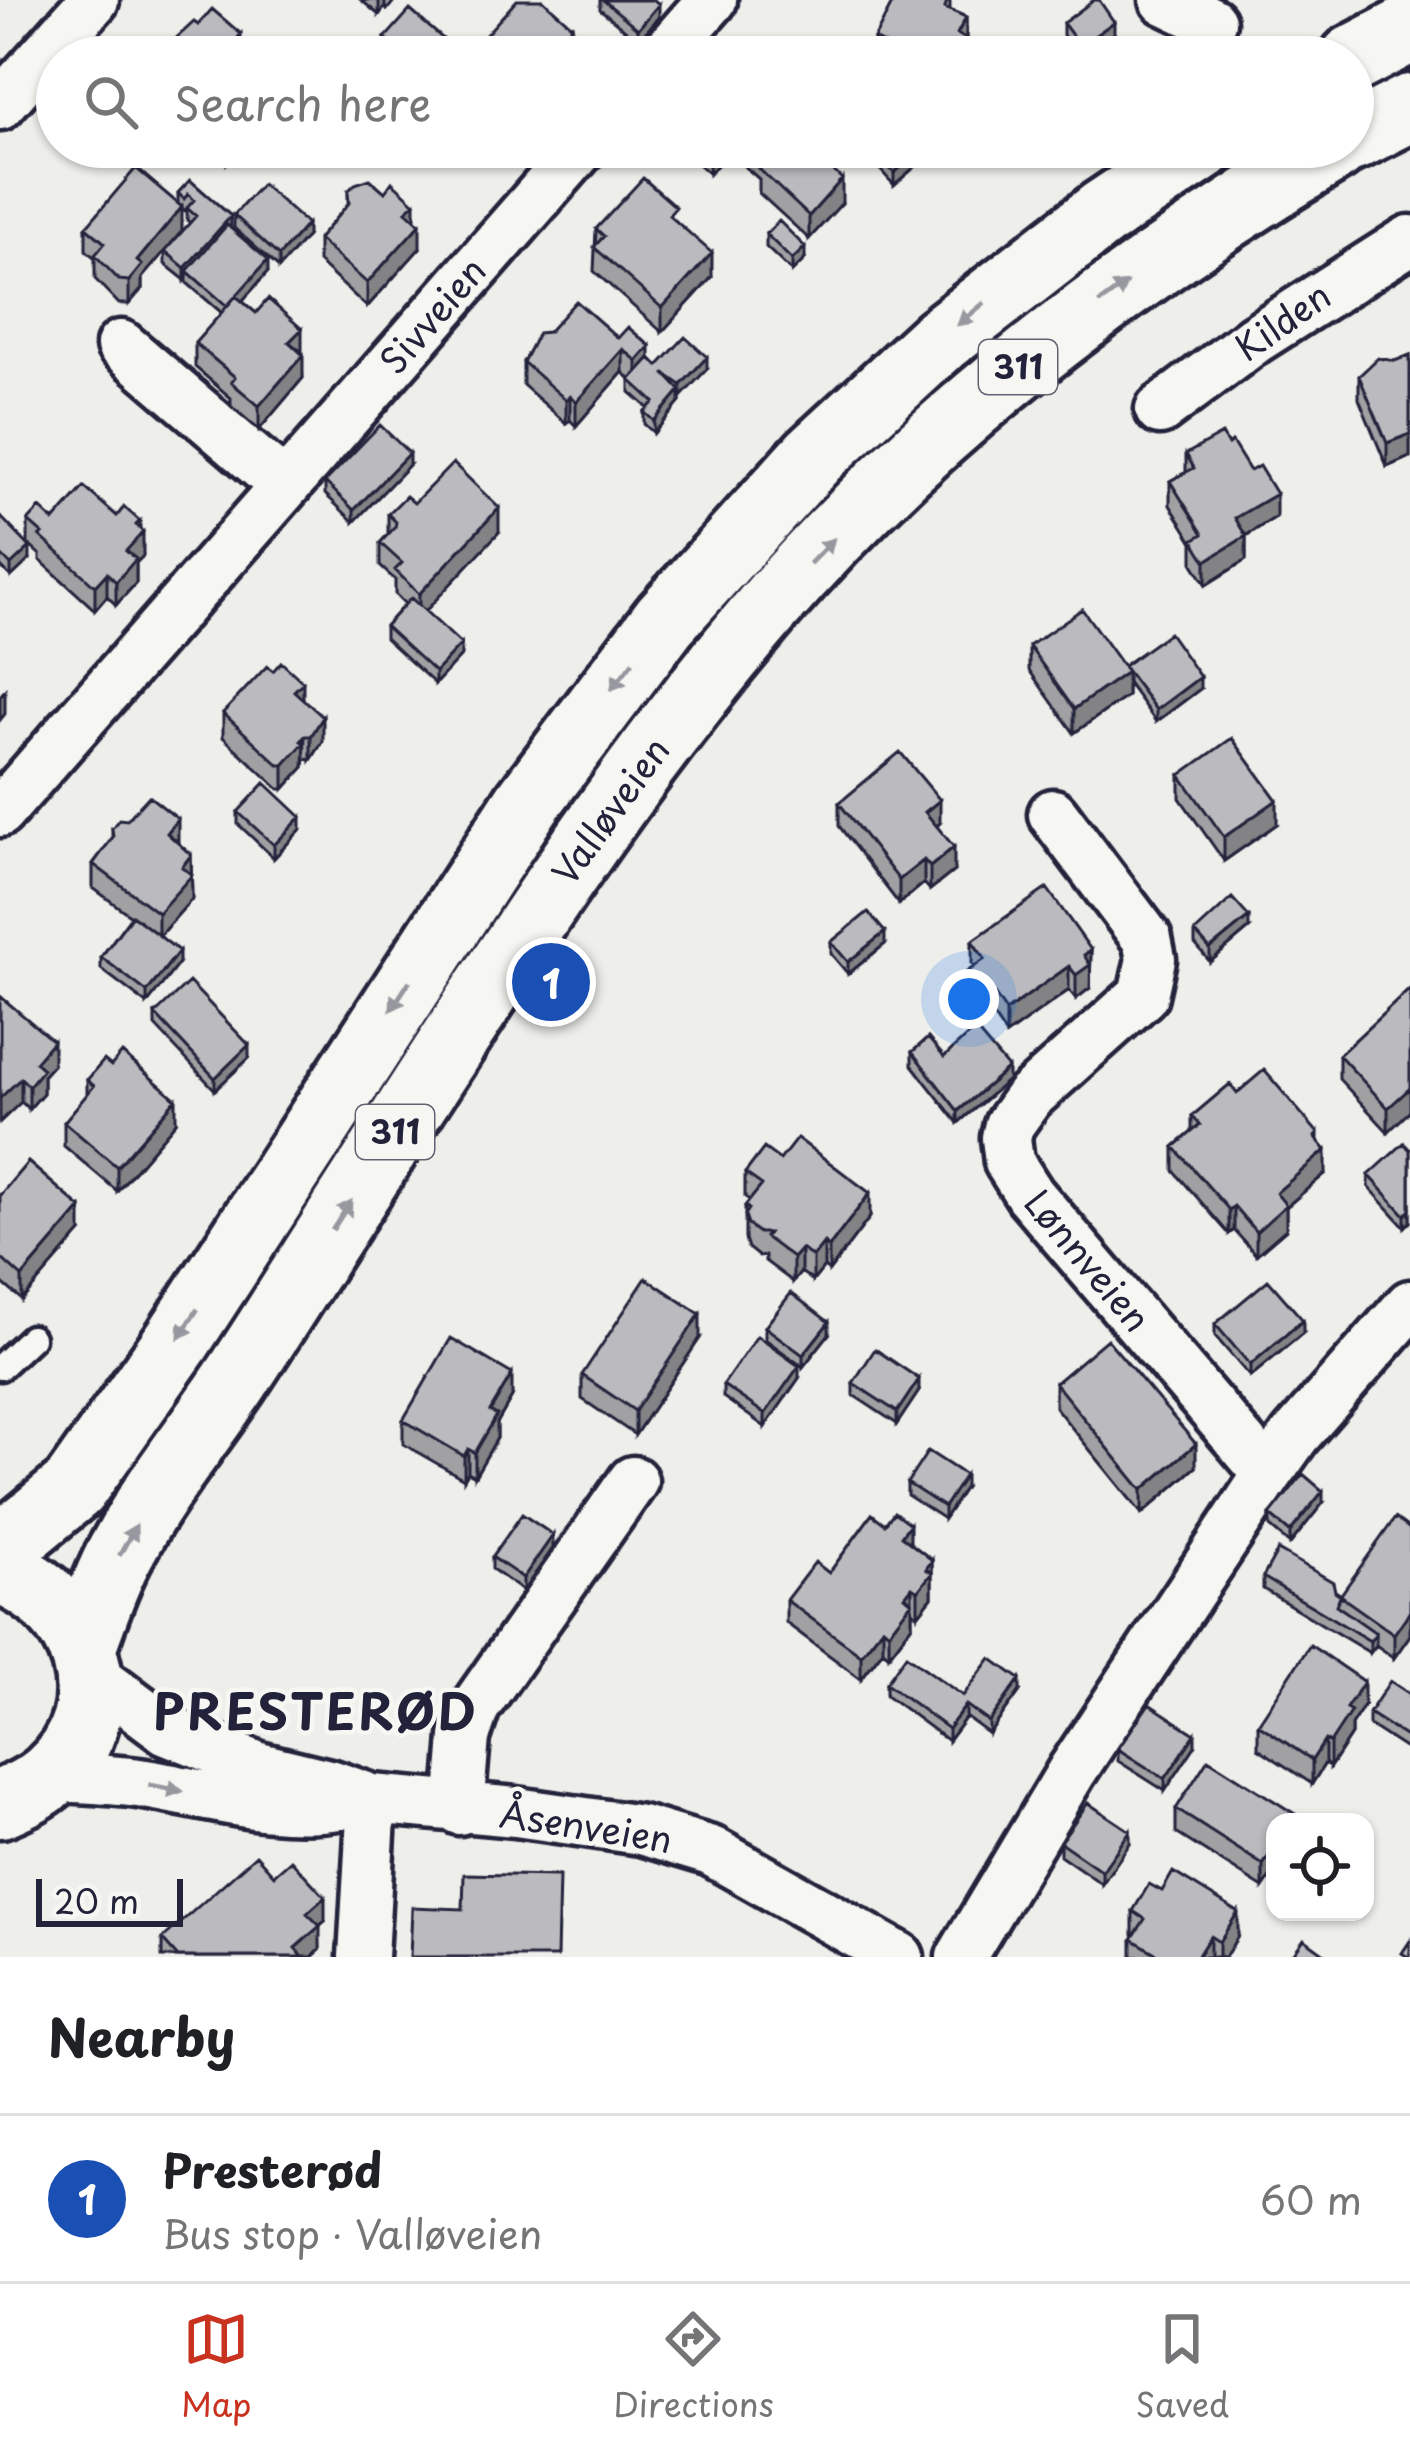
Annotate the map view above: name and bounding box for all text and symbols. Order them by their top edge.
search box [36,36,1374,168]
text: Search here [174,68,431,136]
icon: search [78,69,144,135]
street label: Sivveien [365,244,498,385]
street label: Kilden [1223,268,1341,373]
one-way arrow [1097,281,1129,305]
one-way arrow [956,301,986,327]
road number: 311 [979,340,1057,394]
one-way arrow [807,537,835,566]
one-way arrow [610,661,635,692]
street label: Valløveien [537,725,681,895]
pin: 1 [512,937,590,1027]
your location [939,969,999,1029]
one-way arrow [389,980,411,1013]
road number: 311 [356,1105,434,1159]
street label: Lønnveien [1013,1177,1164,1343]
one-way arrow [331,1198,353,1231]
one-way arrow [178,1308,200,1340]
one-way arrow [117,1523,138,1557]
district label: PRESTERØD [153,1674,479,1746]
one-way arrow [148,1780,185,1799]
street label: Åsenveien [496,1785,676,1865]
map controls [1266,1813,1374,1921]
button: locate [1266,1813,1374,1921]
scale bar [36,1873,183,1926]
text: 20 m [54,1875,139,1925]
text: Nearby [48,1997,235,2074]
text: Presterød [162,2135,382,2203]
text: 1 [78,2169,96,2228]
text: 60 m [1260,2169,1362,2228]
text: Bus stop · Valløveien [162,2203,542,2262]
tab: Map [181,2306,251,2428]
tab: Directions [613,2306,774,2428]
tab: Saved [1135,2306,1229,2428]

